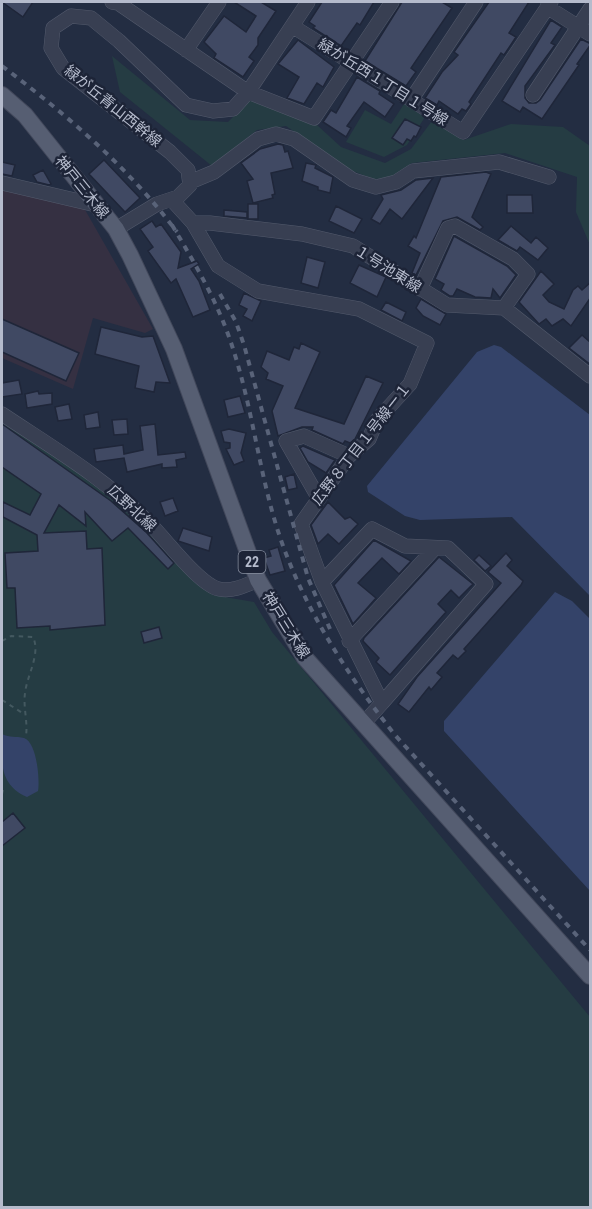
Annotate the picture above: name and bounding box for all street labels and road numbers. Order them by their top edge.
street label: 緑が丘西１丁目１号線 [315,35,451,129]
street label: 緑が丘青山西幹線 [61,61,165,151]
street label: 神戸三木線 [51,152,113,222]
street label: １号池東線 [351,241,425,297]
street label: 広野８丁目１号線ー１ [308,379,414,509]
street label: 広野北線 [104,481,160,535]
road number: 22 [238,551,266,573]
street label: 神戸三木線 [258,588,314,662]

